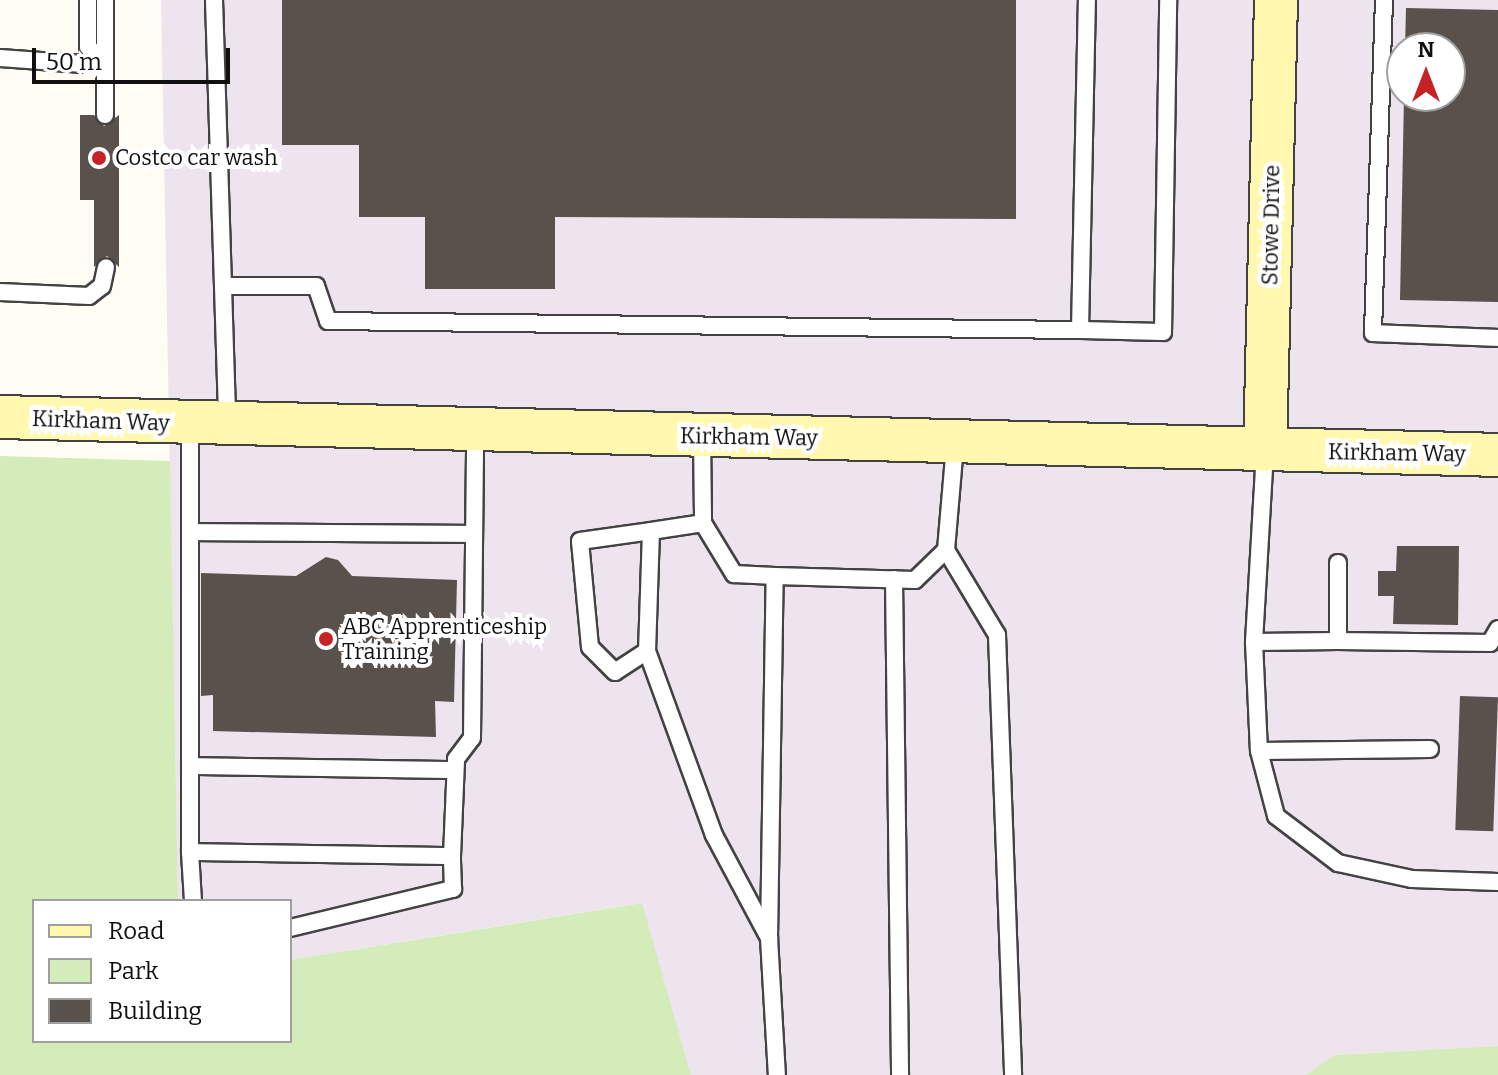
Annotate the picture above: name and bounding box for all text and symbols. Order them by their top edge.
scale bar [36,32,234,82]
north arrow [1386,32,1466,112]
text: N [1418,36,1434,63]
text: 50 m [46,48,102,76]
place label: Costco car wash [115,145,278,171]
marker: Costco car wash [90,149,108,167]
street label: Stowe Drive [1257,164,1285,286]
street label: Kirkham Way [32,405,170,437]
street label: Kirkham Way [680,423,818,451]
street label: Kirkham Way [1328,439,1466,467]
place label: ABC Apprenticeship Training [342,613,547,664]
marker: ABC Apprenticeship Training [317,630,335,648]
legend [32,899,292,1043]
text: Road [108,917,164,945]
text: Park [108,957,159,985]
text: Building [108,997,202,1025]

